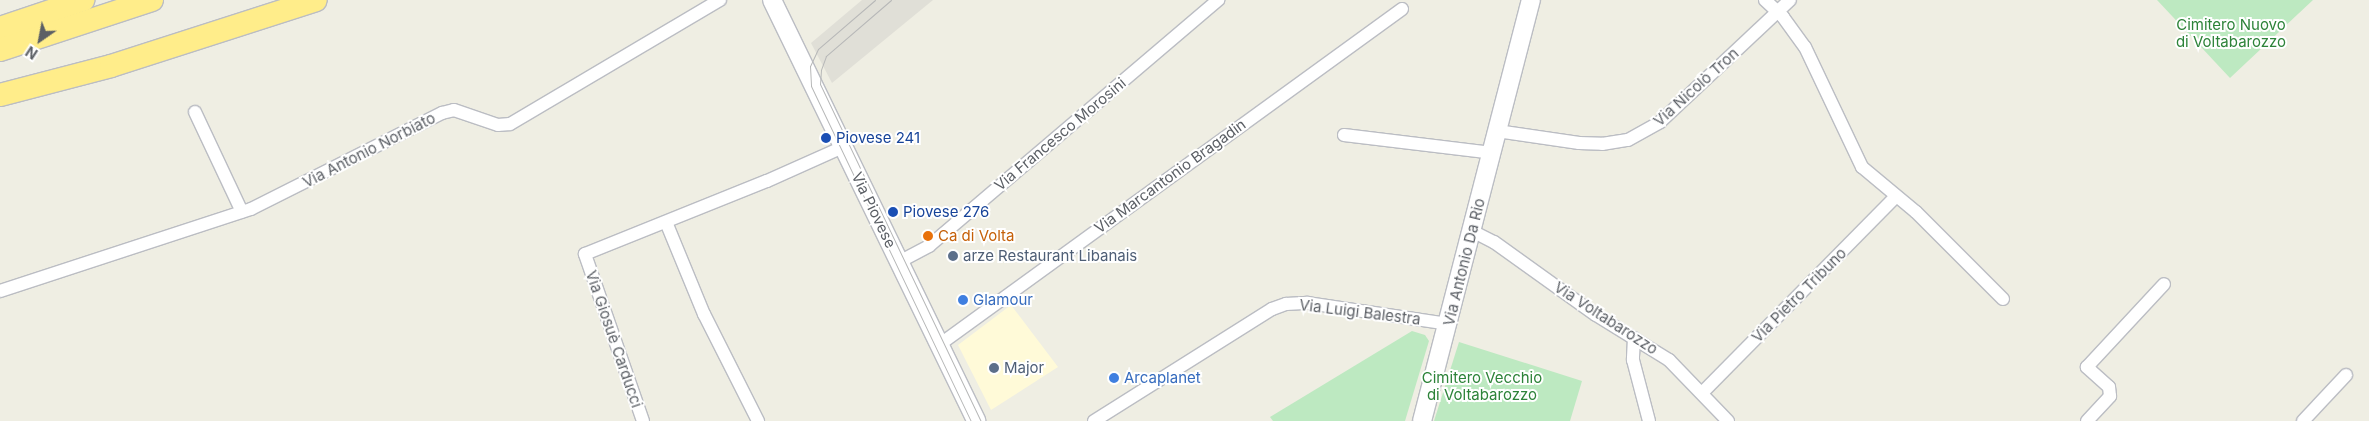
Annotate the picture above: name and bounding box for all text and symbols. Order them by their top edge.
north arrow [15,15,65,65]
park label: Cimitero Nuovo di Voltabarozzo [2176,15,2286,50]
text: N [22,43,41,63]
street label: Via Nicolò Tron [1650,44,1742,130]
street label: Via Francesco Morosini [991,74,1129,194]
street label: Via Antonio Norbiato [300,109,438,191]
street label: Via Marcantonio Bragadin [1091,115,1249,237]
place label: Piovese 241 [836,129,920,147]
marker: Piovese 241 [820,132,832,144]
street label: Via Piovese [848,169,900,251]
street label: Via Antonio Da Rio [1439,196,1489,328]
place label: Piovese 276 [903,203,989,221]
marker: Piovese 276 [887,206,899,218]
place label: Ca di Volta [938,227,1014,245]
marker: Ca di Volta [922,230,934,242]
street label: Via Pietro Tribuno [1748,244,1850,346]
place label: arze Restaurant Libanais [963,247,1137,265]
marker: arze Restaurant Libanais [947,250,959,262]
street label: Via Giosuè Carducci [582,268,646,410]
street label: Via Voltabarozzo [1551,278,1661,358]
place label: Glamour [973,291,1033,309]
marker: Glamour [957,294,969,306]
street label: Via Luigi Balestra [1298,296,1422,328]
place label: Major [1004,359,1044,377]
marker: Major [988,362,1000,374]
park label: Cimitero Vecchio di Voltabarozzo [1422,368,1542,403]
place label: Arcaplanet [1124,369,1201,387]
marker: Arcaplanet [1108,372,1120,384]

